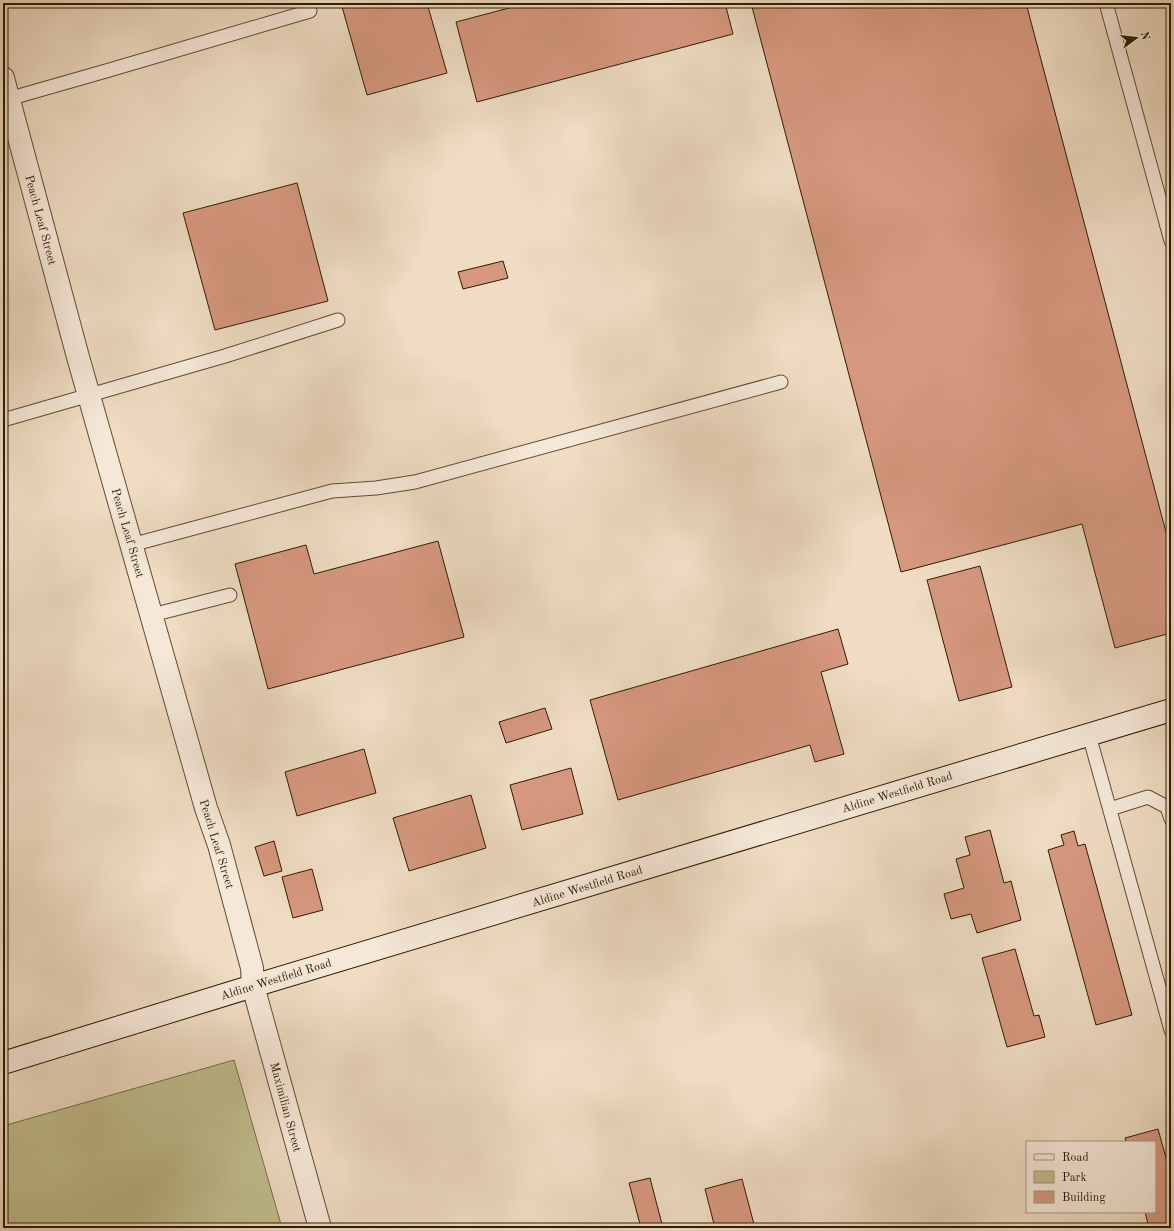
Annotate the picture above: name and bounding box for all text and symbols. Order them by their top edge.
north arrow [1116,18,1156,58]
text: N [1138,30,1151,42]
street label: Peach Leaf Street [22,174,58,267]
street label: Peach Leaf Street [108,487,146,579]
street label: Aldine Westfield Road [840,770,954,816]
street label: Peach Leaf Street [197,798,235,890]
street label: Aldine Westfield Road [530,864,644,910]
street label: Aldine Westfield Road [219,957,333,1003]
street label: Maximilian Street [267,1061,303,1153]
legend [1026,1141,1156,1213]
text: Road [1062,1152,1089,1164]
text: Park [1062,1172,1087,1184]
text: Building [1062,1192,1106,1204]

